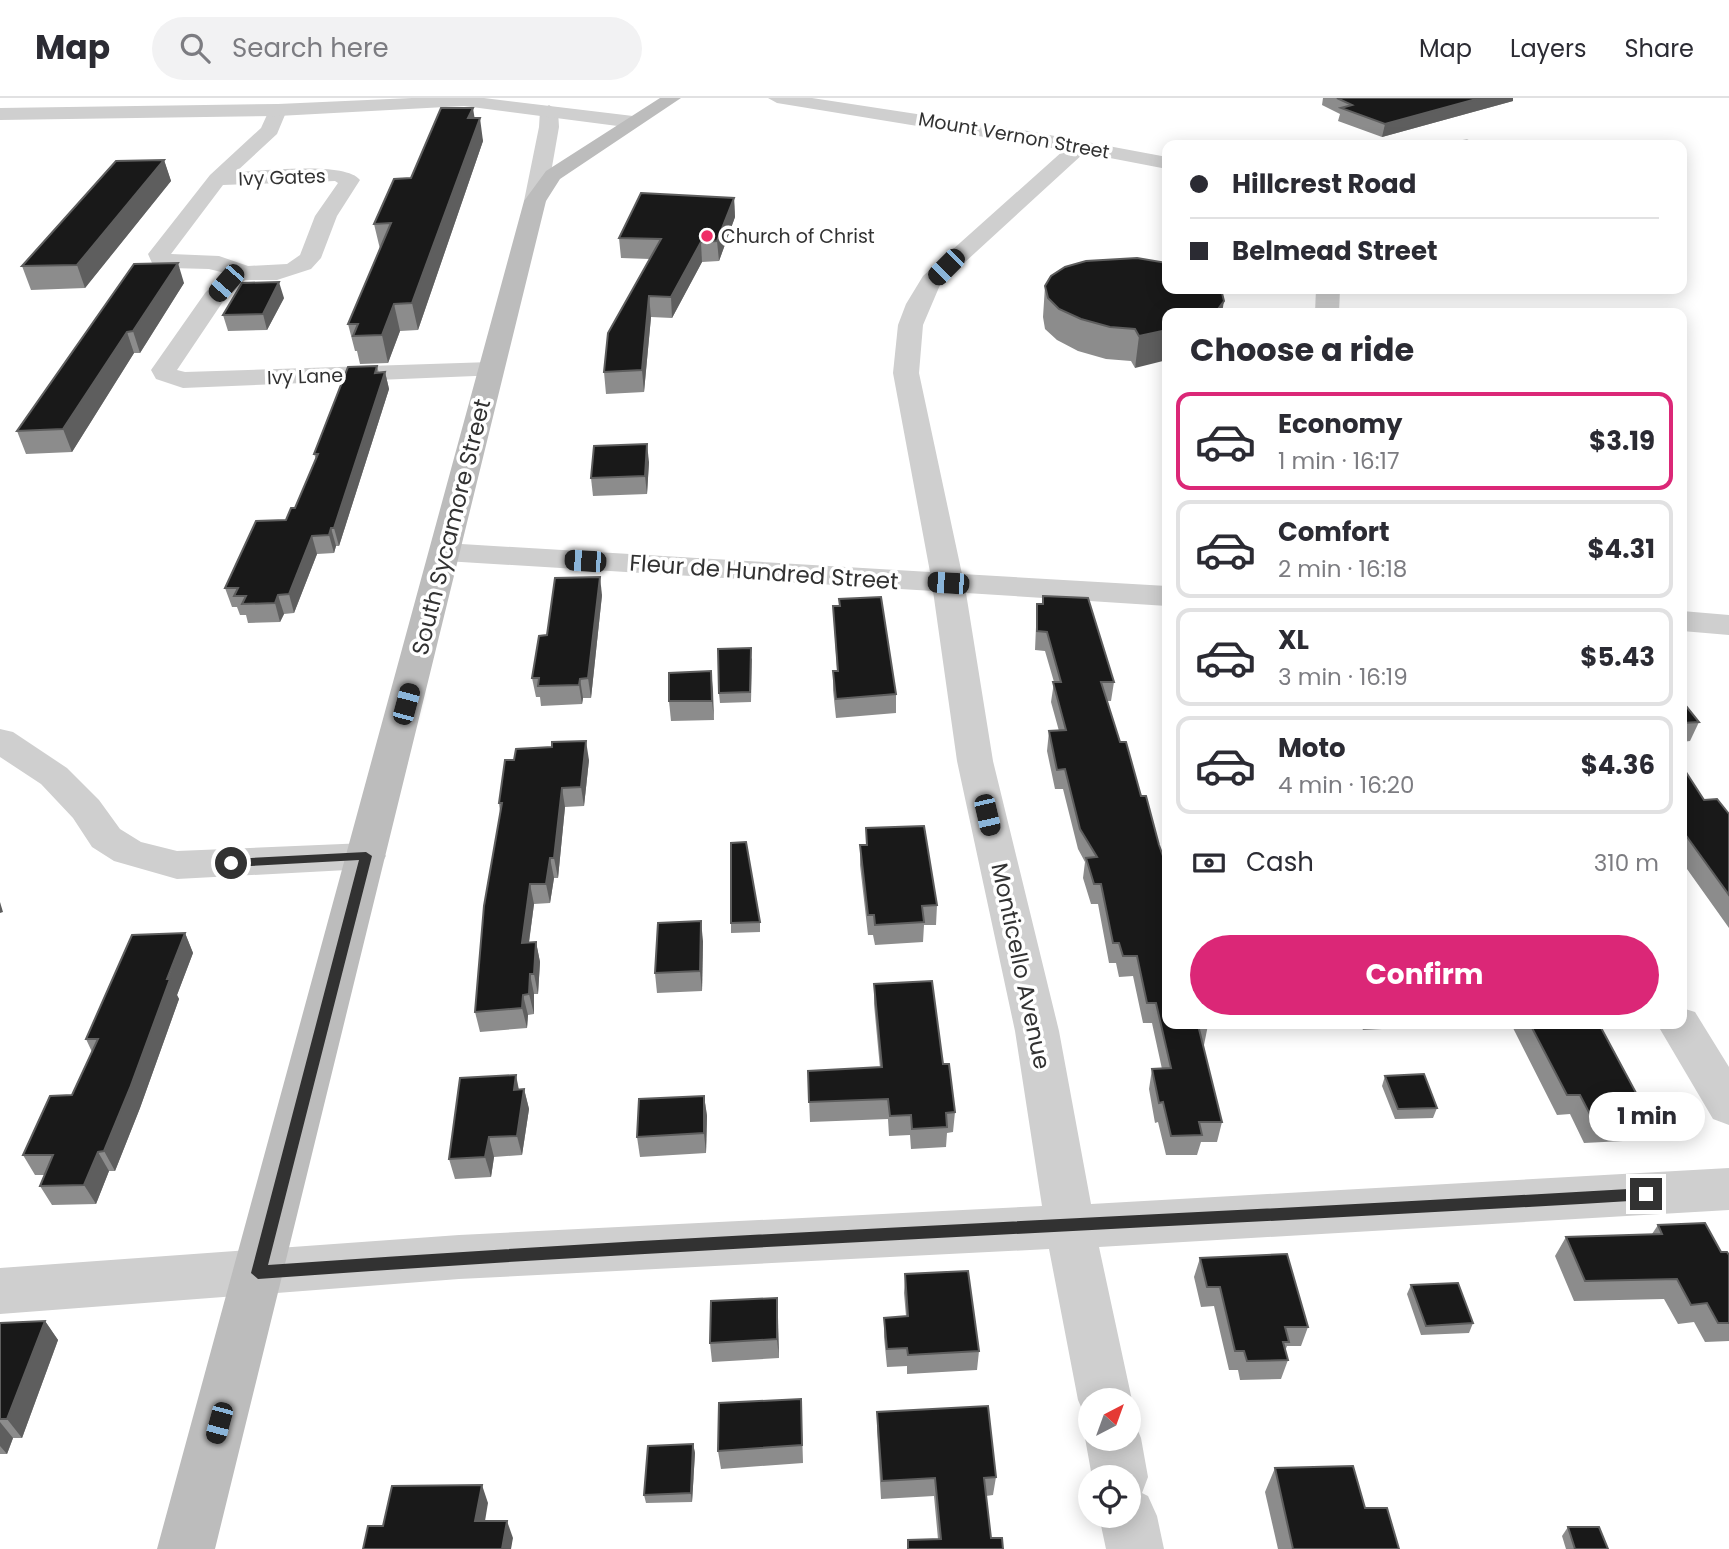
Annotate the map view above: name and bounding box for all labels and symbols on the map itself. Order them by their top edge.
street label: Mount Vernon Street [916,105,1112,166]
street label: Ivy Gates [238,162,326,193]
place label: Church of Christ [721,223,875,250]
marker: Church of Christ [699,228,715,244]
car [924,245,969,289]
car [205,260,248,306]
street label: Ivy Lane [267,362,344,391]
street label: South Sycamore Street [404,396,498,658]
street label: Fleur de Hundred Street [628,547,900,597]
car [564,549,607,573]
car [927,571,970,595]
car [391,681,422,727]
car [973,792,1002,838]
route start [215,847,247,879]
street label: Monticello Avenue [984,860,1058,1072]
callout: 1 min [1588,1093,1704,1142]
route end [1630,1178,1662,1210]
north arrow [1078,1388,1141,1451]
car [204,1400,235,1446]

